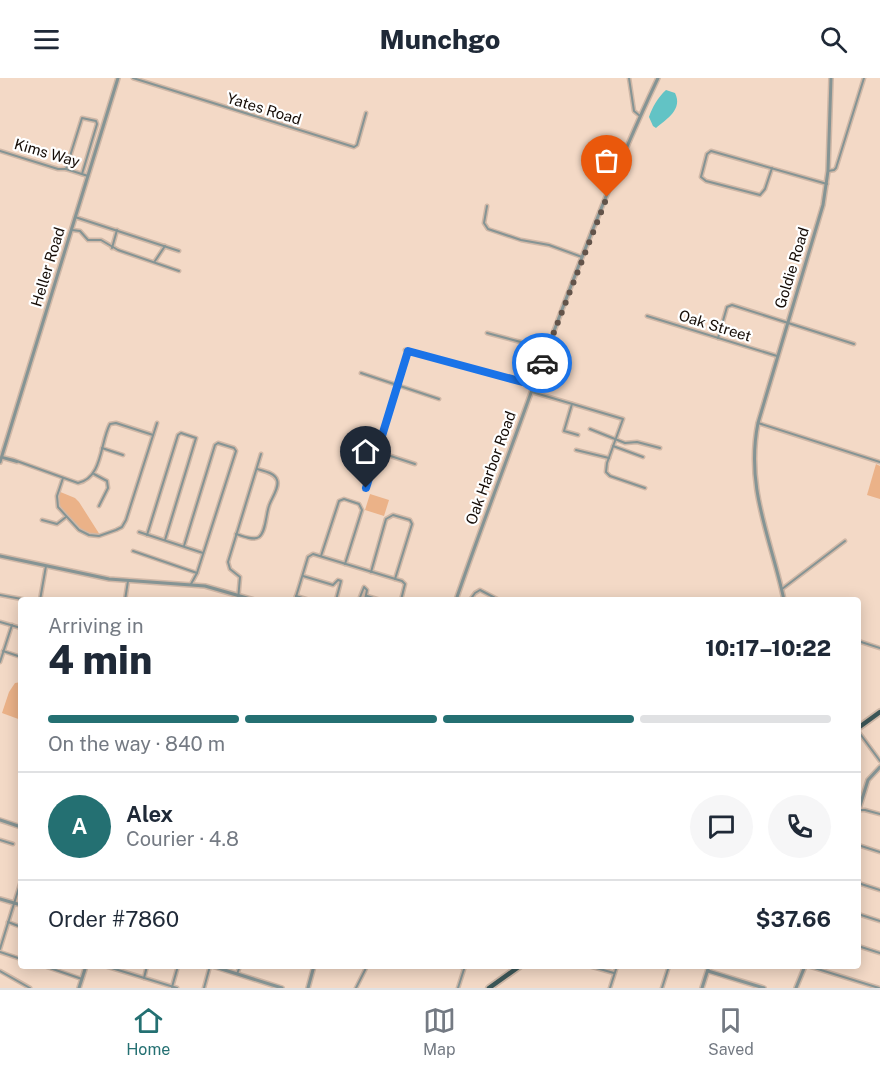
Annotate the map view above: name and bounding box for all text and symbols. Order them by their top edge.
icon: menu [30,23,63,56]
text: Munchgo [379,23,501,55]
icon: search [817,23,850,56]
street label: Yates Road [225,89,303,128]
street label: Kims Way [12,135,82,170]
pin [581,135,632,197]
icon: bag [590,144,623,177]
street label: Heller Road [27,225,68,309]
street label: Goldie Road [771,225,812,310]
street label: Oak Street [677,306,754,345]
courier [512,333,572,393]
icon: car [526,347,559,380]
street label: Oak Harbor Road [462,409,519,527]
pin [340,426,391,488]
icon: home [349,435,382,468]
text: Arriving in [48,614,143,638]
text: 10:17–10:22 [705,635,831,661]
text: 4 min [48,637,152,683]
text: On the way · 840 m [48,732,225,756]
button: chat [690,795,753,858]
button: phone [768,795,831,858]
text: Alex [126,801,173,827]
text: A [72,813,87,839]
text: Courier · 4.8 [126,827,239,851]
text: Order #7860 [48,906,179,932]
text: $37.66 [756,906,831,932]
tab: Home [126,1004,170,1059]
tab: Map [423,1004,456,1059]
tab: Saved [708,1004,754,1059]

